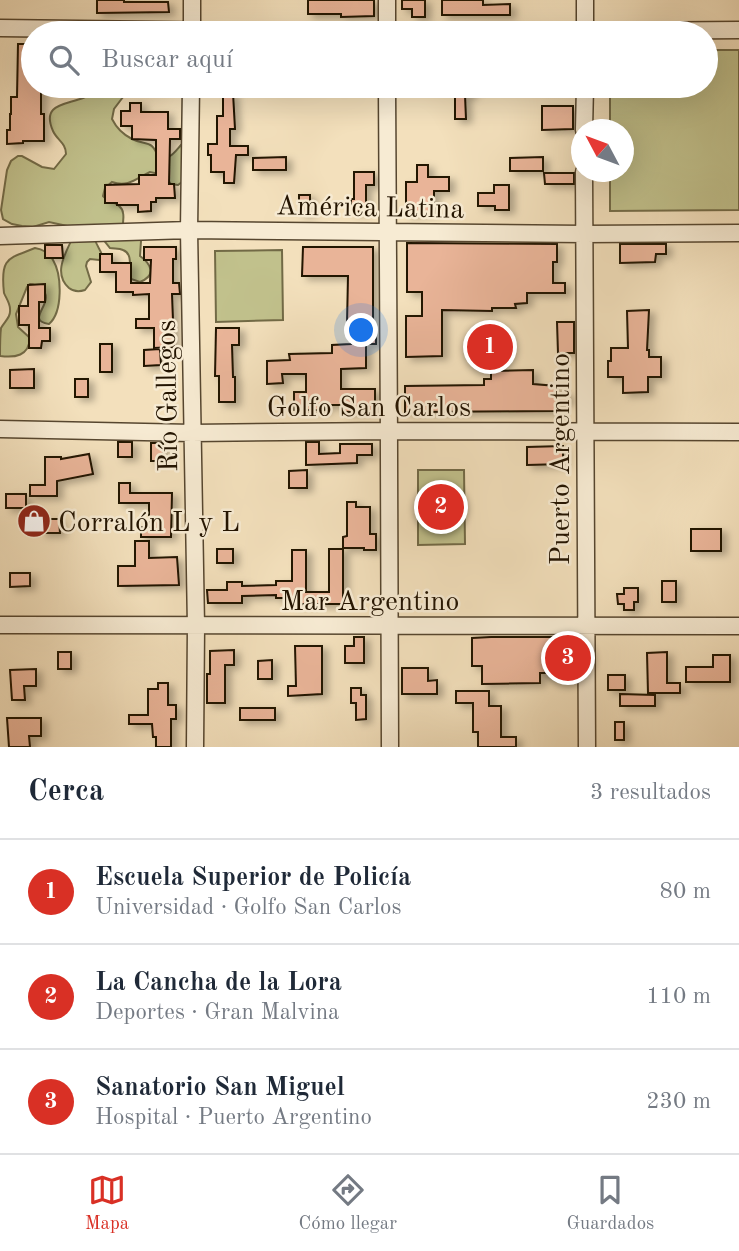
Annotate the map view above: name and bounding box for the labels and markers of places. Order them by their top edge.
pin: 1 [467,321,513,373]
pin: 2 [418,481,464,533]
shop icon: Corralón L y L [15,502,53,540]
place label: Corralón L y L [58,510,240,538]
pin: 3 [545,632,591,684]

